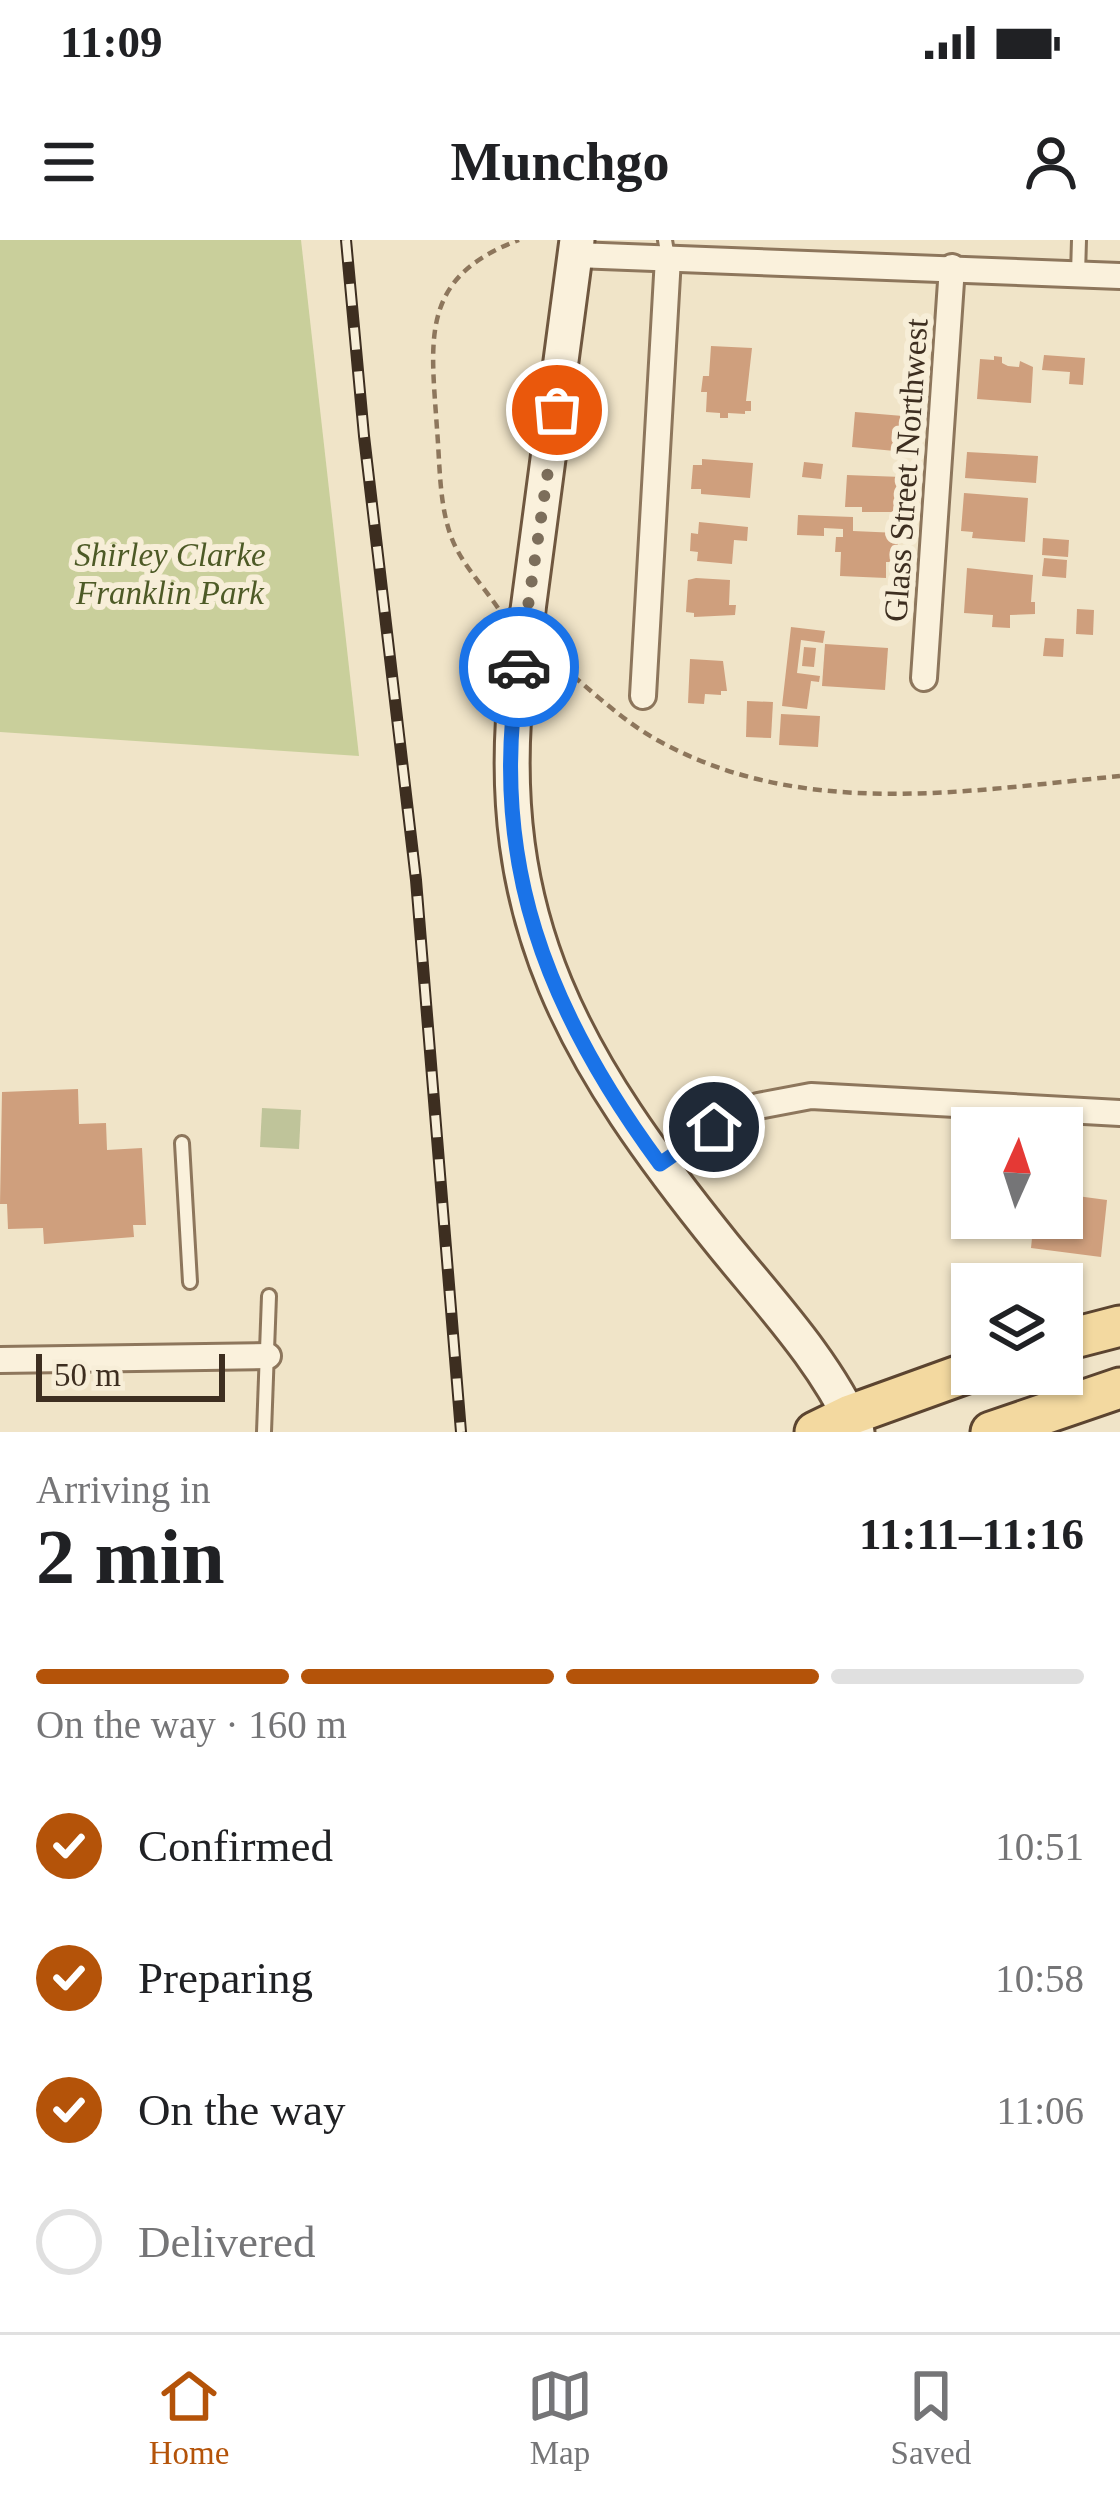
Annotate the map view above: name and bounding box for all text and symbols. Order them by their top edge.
text: 11:09 [60,17,163,67]
icon: menu [36,129,102,195]
icon: person [1018,129,1084,195]
text: Munchgo [450,132,670,192]
street label: Glass Street Northwest [877,317,935,623]
pin [506,359,608,461]
icon: bag [524,377,590,443]
park label: Shirley Clarke Franklin Park [74,537,266,611]
courier [459,607,579,727]
icon: car [486,634,552,700]
pin [663,1076,765,1178]
icon: home [681,1094,747,1160]
north arrow [951,1107,1083,1239]
map controls [951,1107,1083,1395]
button: layers [951,1263,1083,1395]
scale bar [36,1348,225,1401]
text: 50 m [54,1357,121,1393]
text: Arriving in [36,1468,210,1511]
text: 11:11–11:16 [859,1509,1084,1559]
text: 2 min [36,1513,225,1600]
text: On the way · 160 m [36,1703,347,1746]
icon: check [36,1813,102,1879]
text: Confirmed [138,1821,333,1871]
text: 10:51 [995,1825,1084,1868]
icon: check [36,1945,102,2011]
text: Preparing [138,1953,313,2003]
text: 10:58 [995,1957,1084,2000]
icon: check [36,2077,102,2143]
text: On the way [138,2085,345,2135]
text: 11:06 [997,2089,1084,2132]
text: Delivered [138,2217,315,2267]
tab: Home [149,2363,229,2472]
tab: Map [527,2363,593,2472]
tab: Saved [891,2363,971,2472]

